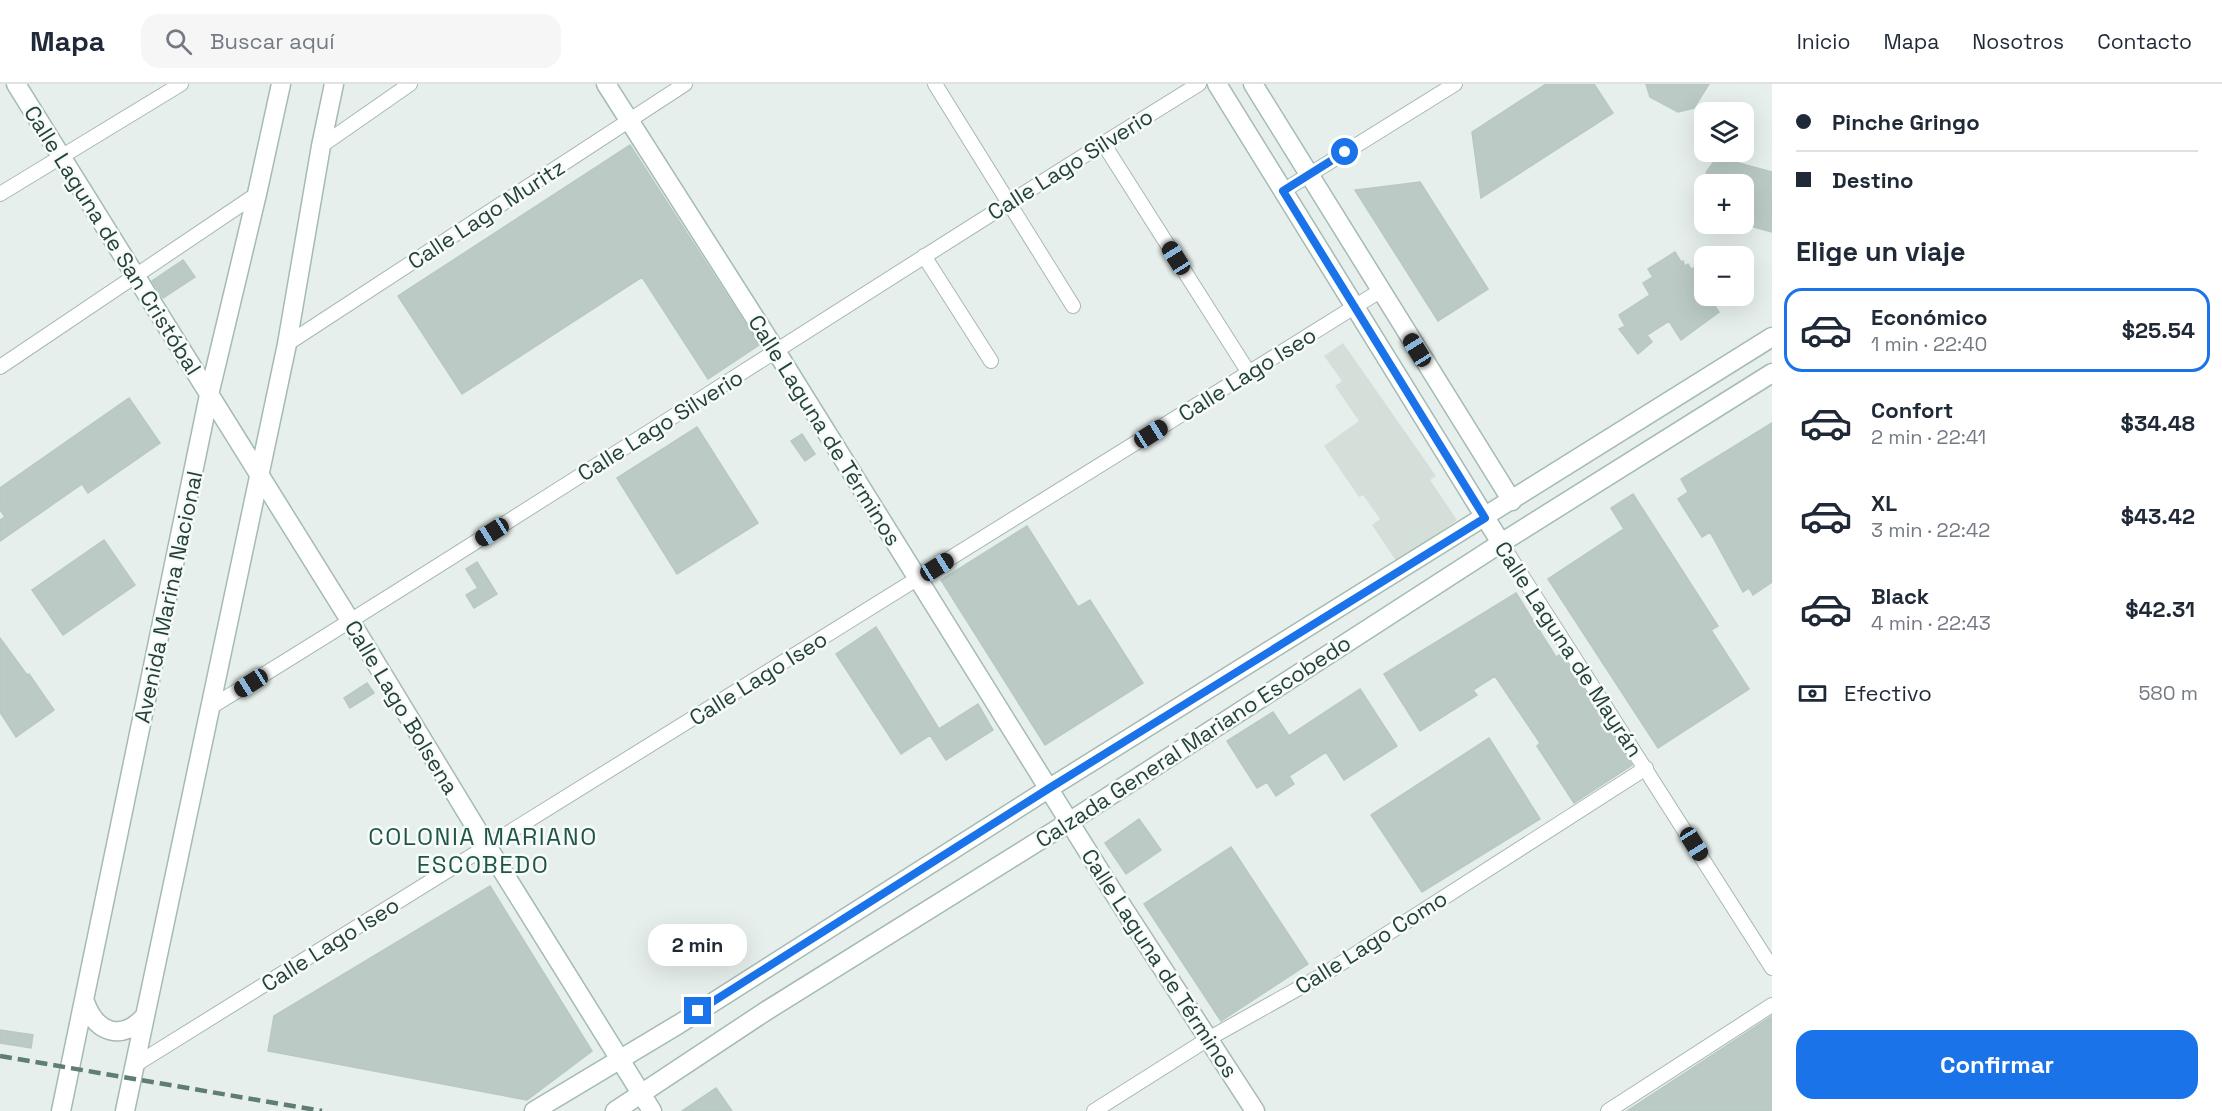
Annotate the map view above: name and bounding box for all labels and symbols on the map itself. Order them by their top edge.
street label: Calle Laguna de San Cristóbal [18,100,208,380]
street label: Calle Lago Silverio [982,102,1158,226]
route start [1331,138,1358,165]
street label: Calle Lago Muritz [402,153,570,275]
car [1159,238,1193,278]
street label: Calle Laguna de Términos [742,309,908,551]
street label: Calle Lago Iseo [1173,320,1321,428]
car [1400,330,1434,370]
street label: Calle Lago Silverio [572,363,748,487]
car [1131,417,1171,451]
street label: Avenida Marina Nacional [128,468,208,726]
car [472,515,512,549]
street label: Calle Laguna de Mayrán [1489,536,1649,762]
car [917,550,957,584]
street label: Calle Lago Bolsena [339,615,465,799]
street label: Calle Lago Iseo [684,624,832,732]
street label: Calzada General Mariano Escobedo [1030,628,1356,854]
car [231,666,271,700]
district label: COLONIA MARIANO ESCOBEDO [368,821,598,880]
car [1677,824,1711,864]
street label: Calle Laguna de Términos [1075,843,1245,1083]
street label: Calle Lago Como [1290,884,1452,1000]
street label: Calle Lago Iseo [256,890,404,998]
callout: 2 min [648,924,748,966]
route end [684,997,711,1024]

